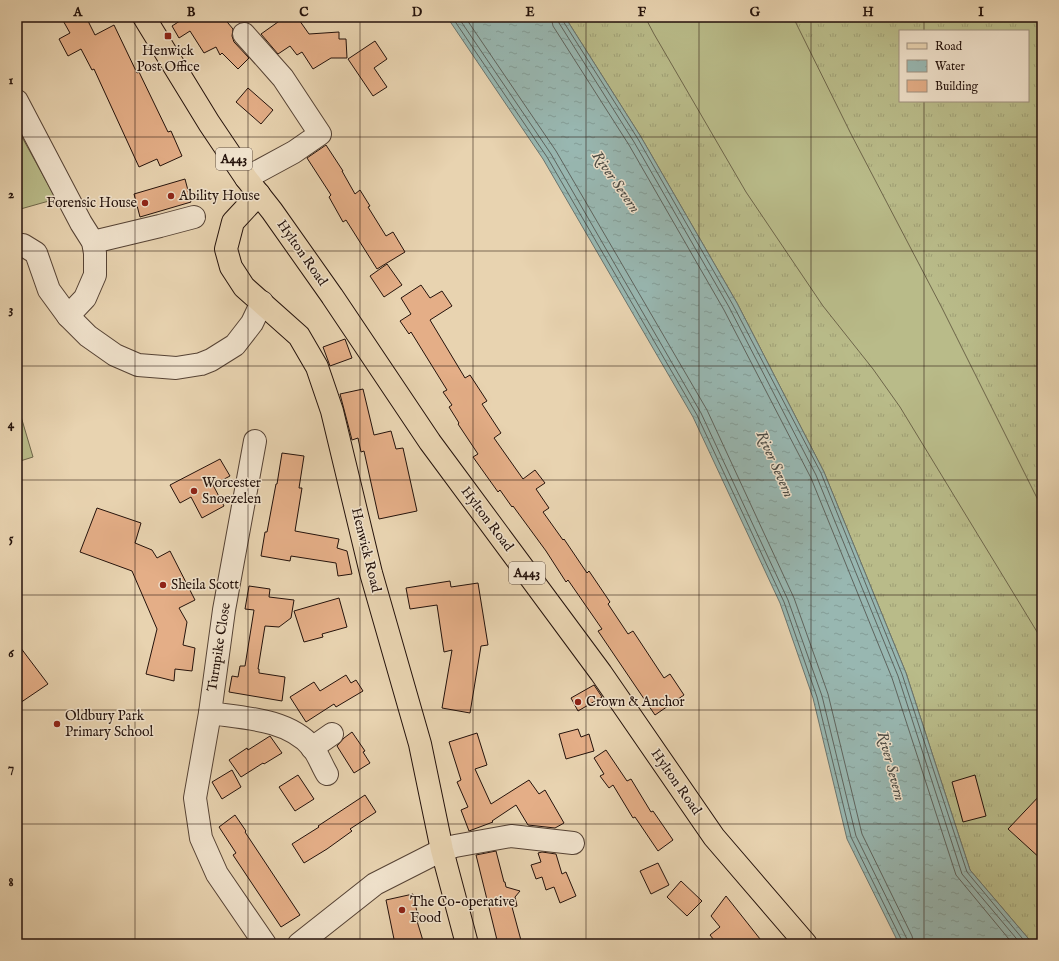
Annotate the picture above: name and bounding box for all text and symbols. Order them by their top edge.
text: A [73,4,84,21]
text: B [187,4,196,21]
text: C [299,4,309,21]
text: D [412,4,423,21]
text: E [525,4,535,21]
text: F [638,4,647,21]
text: G [750,4,761,21]
text: H [862,4,874,21]
text: I [978,4,984,21]
legend [899,30,1029,102]
marker: Henwick Post Office [163,31,173,41]
text: Road [935,39,963,54]
place label: Henwick Post Office [136,42,200,76]
text: Water [935,59,966,74]
text: 1 [9,72,14,89]
text: Building [935,79,979,94]
water label: River Severn [588,147,644,217]
road number: A443 [216,148,252,170]
text: 2 [8,186,14,203]
place label: Ability House [178,187,260,205]
marker: Ability House [166,191,176,201]
place label: Forensic House [46,194,138,212]
marker: Forensic House [140,198,150,208]
street label: Hylton Road [273,216,332,290]
text: 3 [9,301,14,318]
text: 4 [8,416,15,433]
water label: River Severn [752,428,798,500]
place label: Worcester Snoezelen [202,474,262,508]
street label: Hylton Road [457,483,518,555]
marker: Worcester Snoezelen [189,486,199,496]
street label: Henwick Road [347,506,385,595]
text: 5 [9,530,14,547]
road number: A443 [509,562,545,584]
place label: Sheila Scott [171,576,239,594]
marker: Sheila Scott [158,580,168,590]
street label: Turnpike Close [203,601,235,693]
text: 6 [8,645,14,662]
place label: Crown & Anchor [586,693,685,711]
marker: Crown & Anchor [573,697,583,707]
place label: Oldbury Park Primary School [65,707,154,741]
marker: Oldbury Park Primary School [52,719,62,729]
water label: River Severn [873,729,909,803]
street label: Hylton Road [647,745,706,819]
text: 7 [8,760,14,777]
text: 8 [8,874,14,891]
place label: The Co-operative Food [410,893,516,927]
marker: The Co-operative Food [397,905,407,915]

